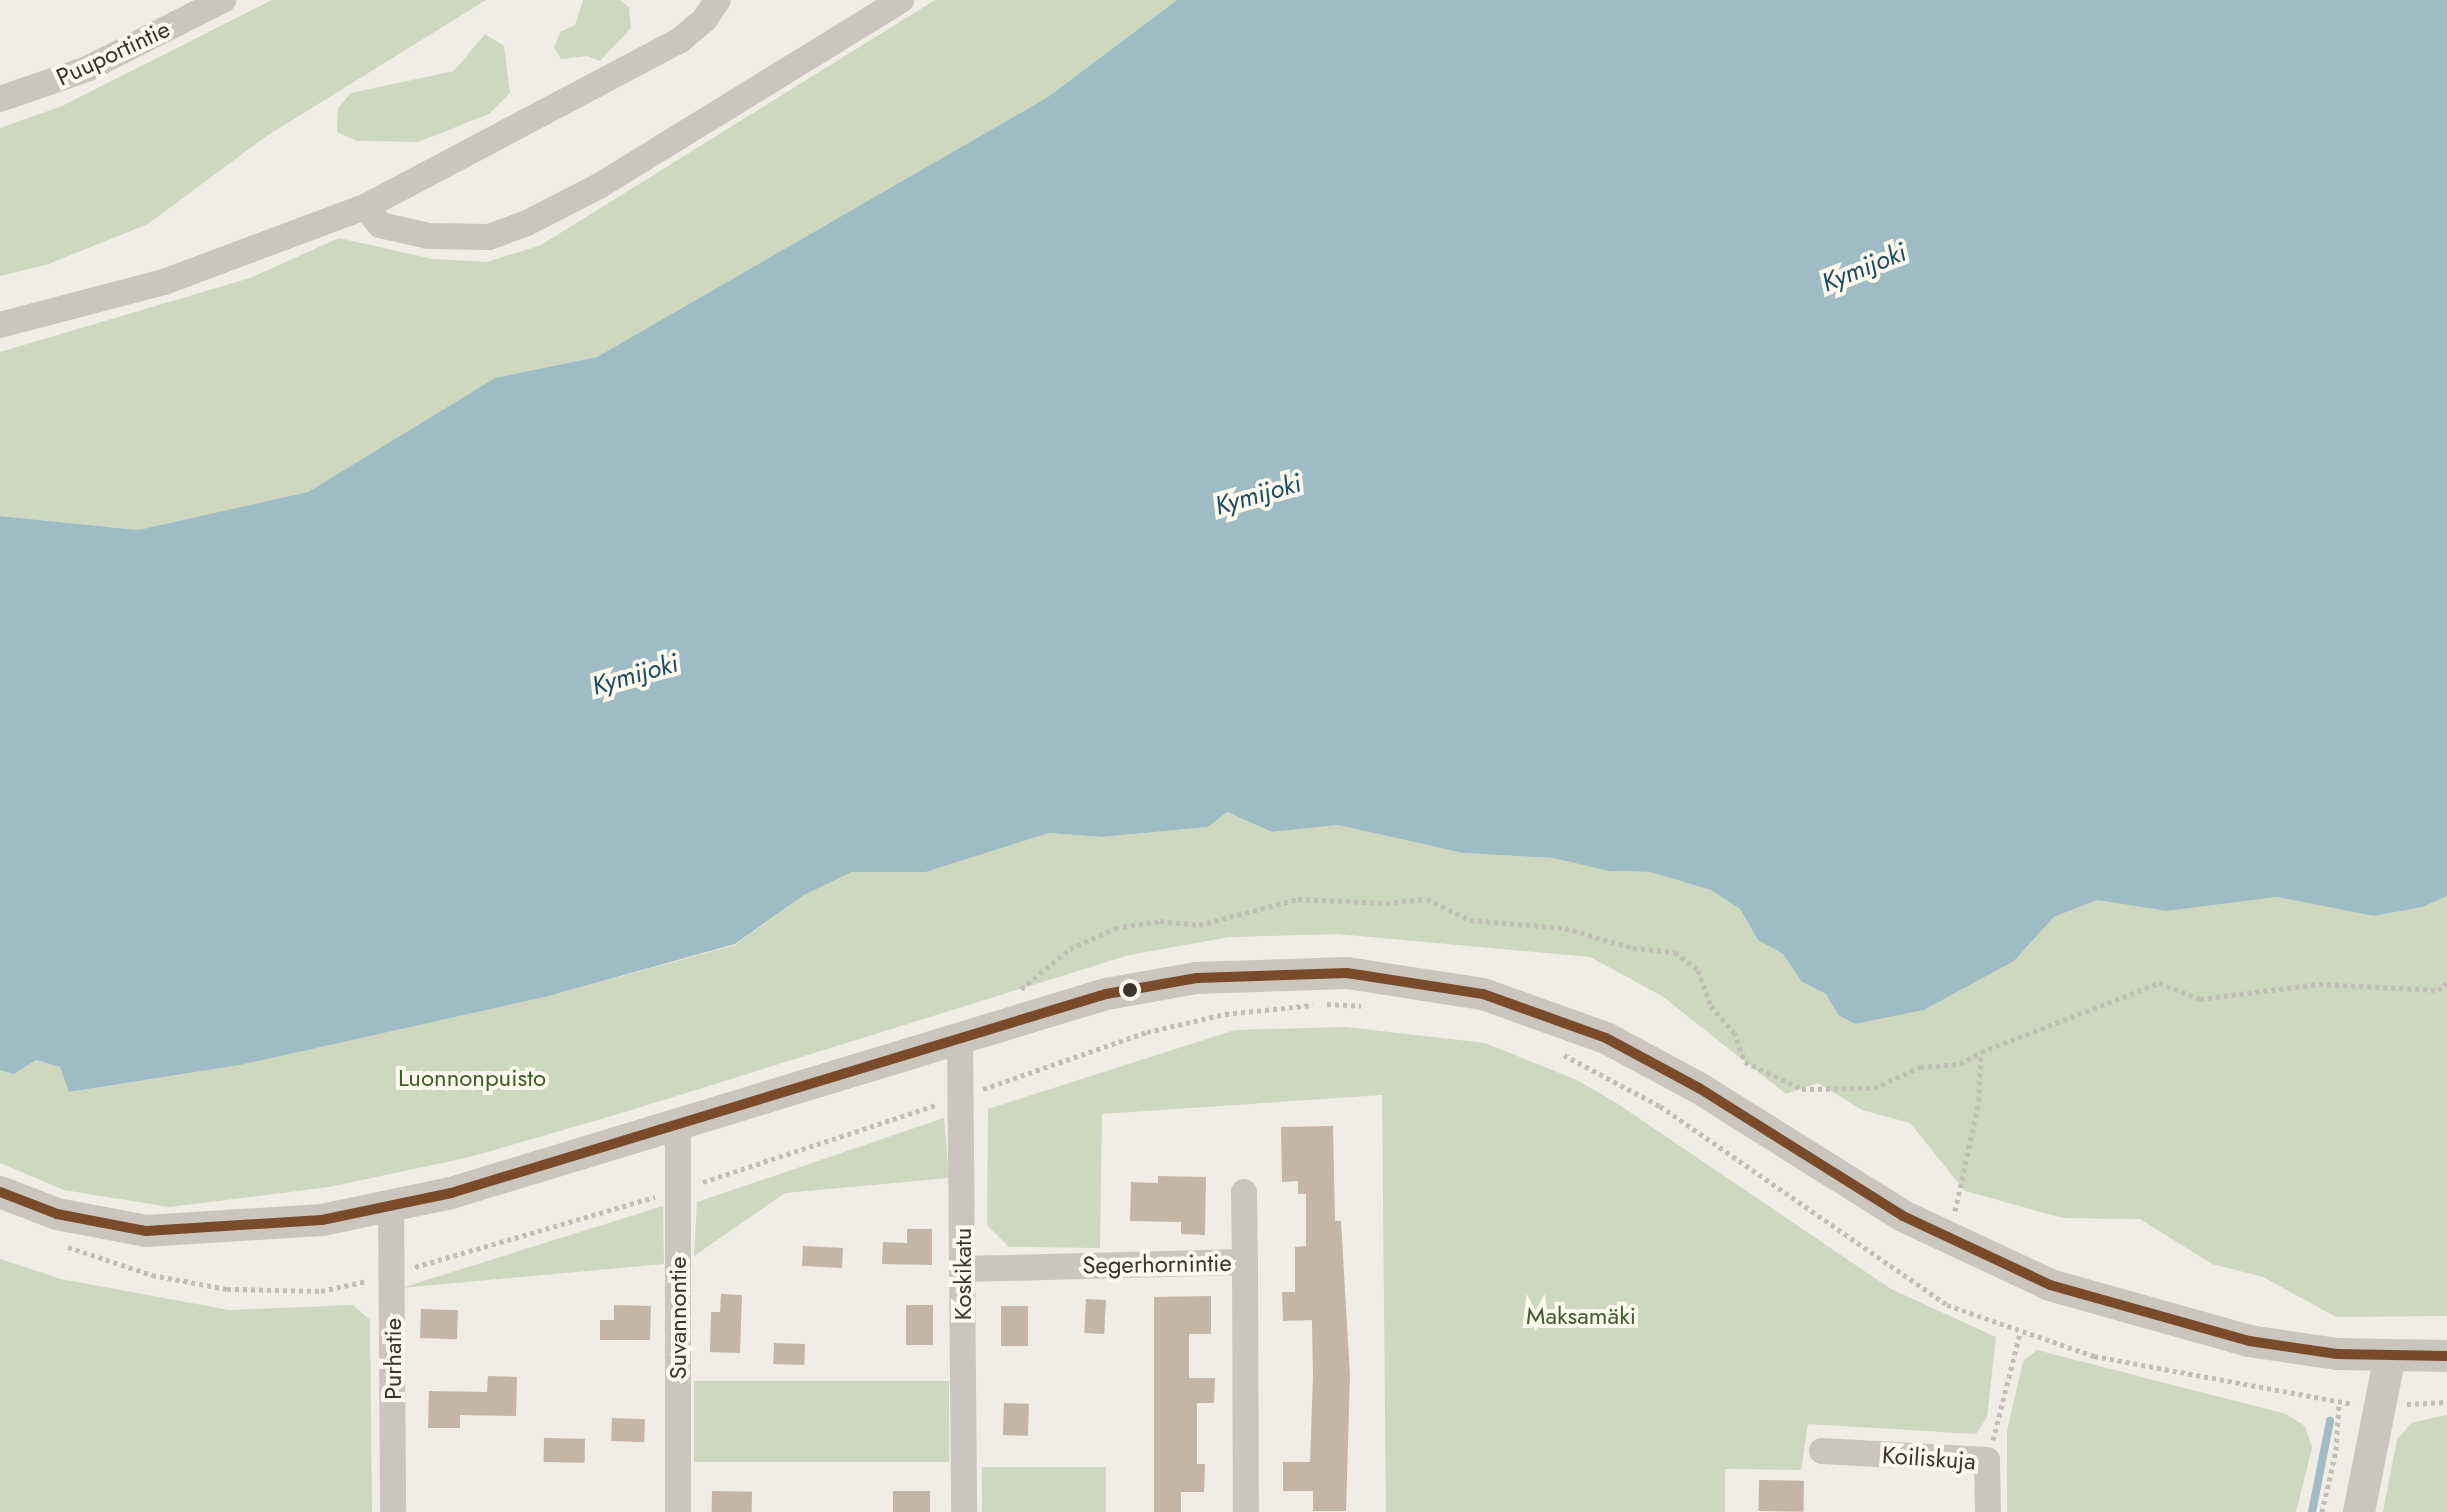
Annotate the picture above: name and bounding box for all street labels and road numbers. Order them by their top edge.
street label: Puuportintie [52,14,174,92]
street label: Koskikatu [949,1228,977,1320]
street label: Segerhornintie [1082,1248,1232,1280]
street label: Suvannontie [664,1256,692,1380]
street label: Purhatie [379,1318,407,1400]
street label: Koiliskuja [1881,1440,1977,1476]

